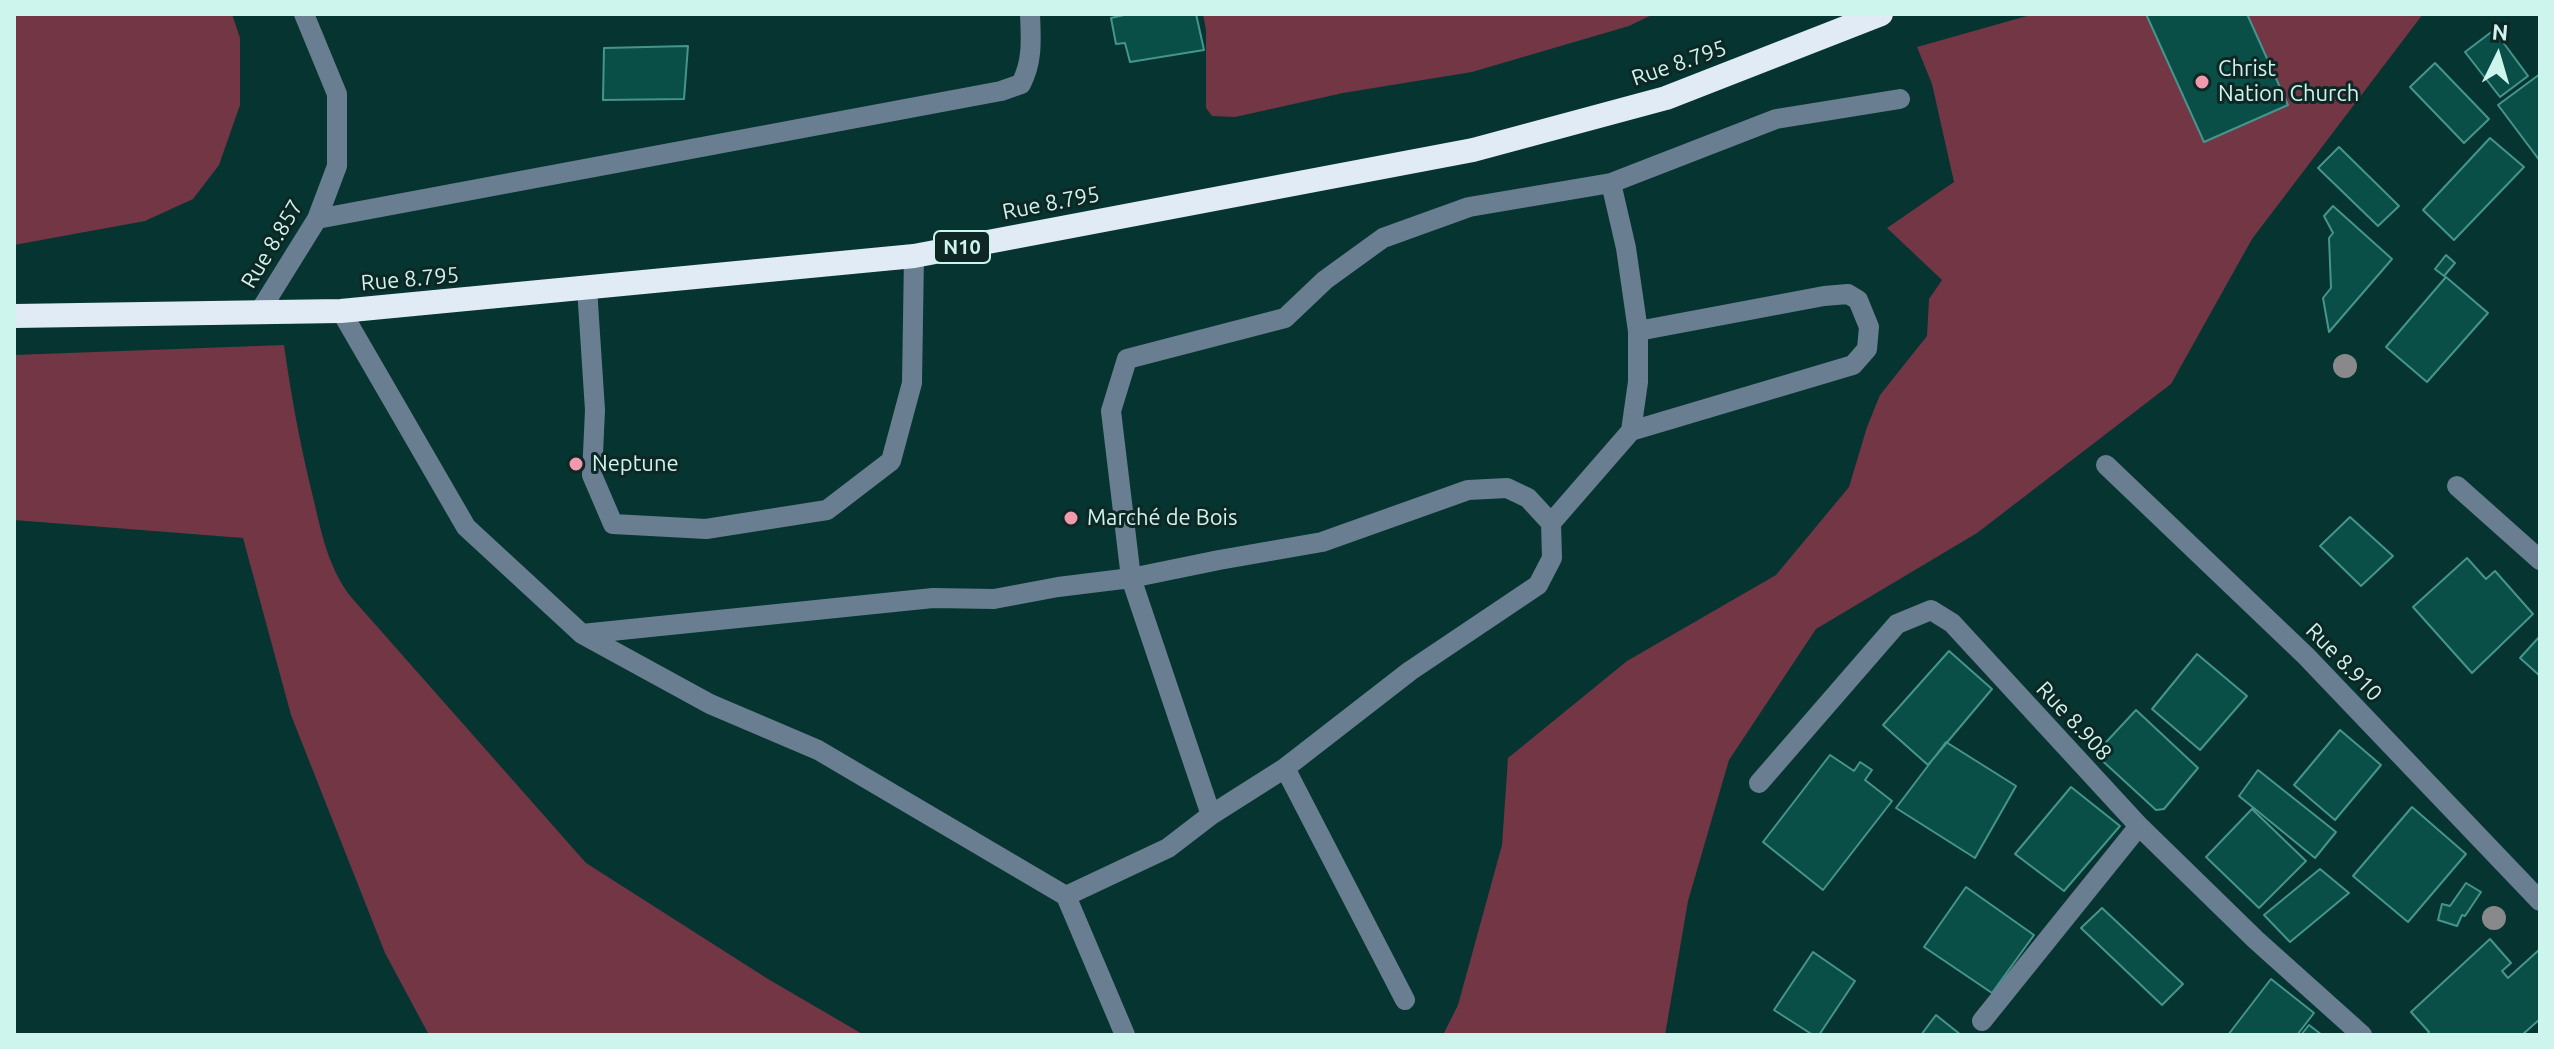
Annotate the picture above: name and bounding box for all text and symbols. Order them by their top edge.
north arrow [2458,16,2538,96]
text: N [2491,18,2509,45]
street label: Rue 8.795 [1628,34,1730,92]
place label: Christ Nation Church [2218,56,2359,108]
marker: Christ Nation Church [2193,73,2211,91]
street label: Rue 8.795 [1000,181,1102,225]
street label: Rue 8.857 [235,195,309,293]
road number: N10 [934,231,990,263]
street label: Rue 8.795 [360,262,460,296]
place label: Neptune [592,451,679,477]
marker: Neptune [567,455,585,473]
place label: Marché de Bois [1087,505,1238,531]
marker: Marché de Bois [1062,509,1080,527]
street label: Rue 8.910 [2300,617,2388,707]
street label: Rue 8.908 [2031,676,2117,766]

